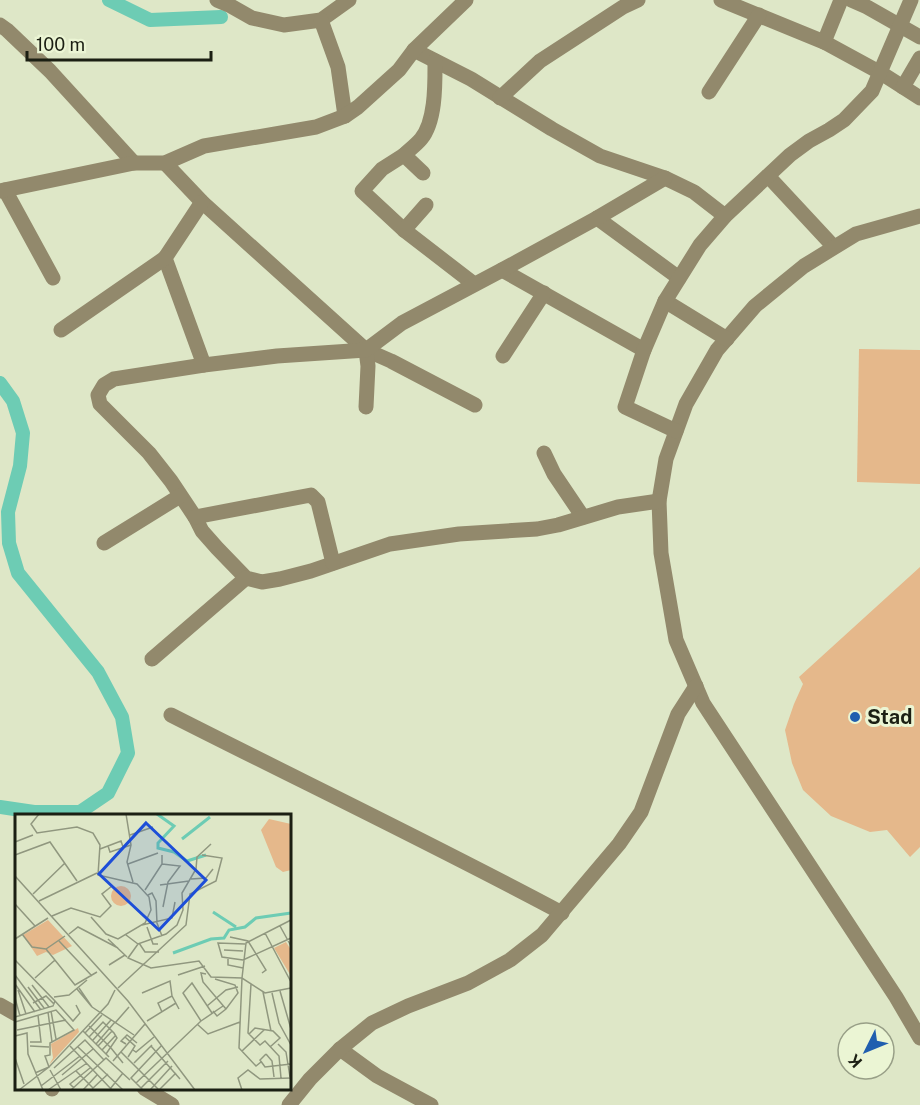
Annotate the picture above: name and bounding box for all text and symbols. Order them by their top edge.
scale bar [27,24,212,62]
text: 100 m [36,34,85,55]
place label: Stad [867,705,912,729]
marker: Stad [848,710,862,724]
inset map [15,814,291,1090]
north arrow [836,1021,896,1081]
text: K [844,1050,866,1072]

